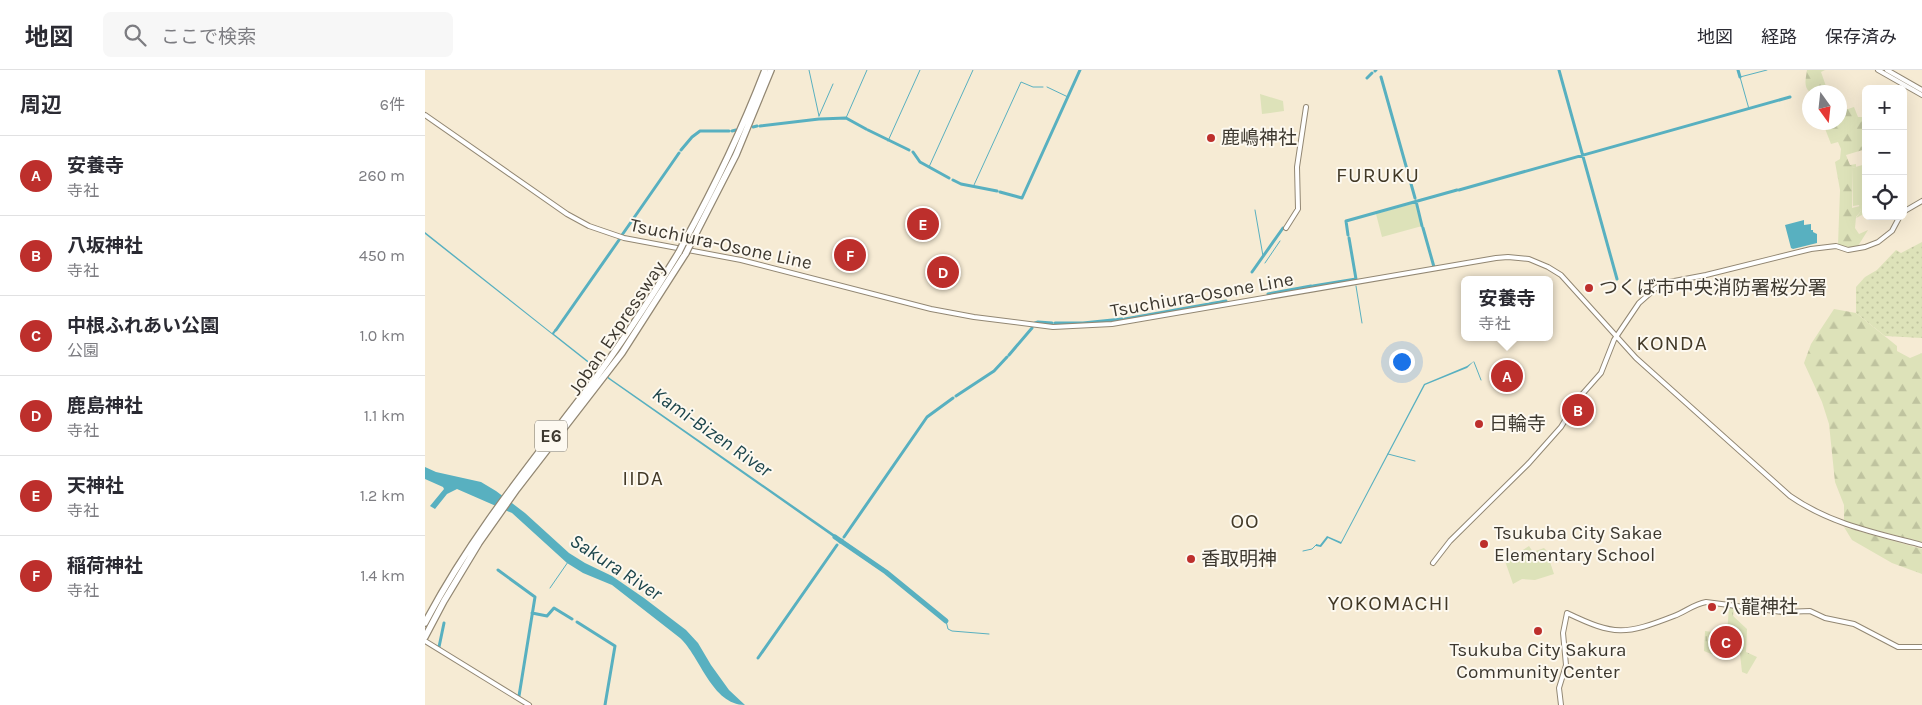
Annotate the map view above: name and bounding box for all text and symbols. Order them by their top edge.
search box [103,12,453,57]
icon: search [121,21,149,49]
text: 地図 [25,23,73,51]
text: ここで検索 [161,26,256,48]
text: 地図 [1697,26,1733,48]
text: 経路 [1761,26,1797,48]
text: 保存済み [1825,26,1897,48]
north arrow [1802,85,1847,130]
map controls [1862,85,1907,220]
button: + [1862,85,1907,130]
text: 周辺 [20,93,62,117]
text: 6件 [380,95,405,114]
place label: 鹿嶋神社 [1221,127,1297,149]
button: − [1862,130,1907,175]
marker: 鹿嶋神社 [1205,132,1217,144]
text: 安養寺 [67,155,124,177]
district label: FURUKU [1336,163,1420,187]
text: A [31,166,41,185]
text: 260 m [358,166,405,185]
button: locate [1862,175,1907,220]
text: 寺社 [67,181,99,200]
pin: E [907,205,939,243]
street label: Tsuchiura-Osone Line [628,214,814,274]
text: 八坂神社 [67,235,143,257]
pin: F [834,236,866,274]
text: B [31,246,41,265]
text: 450 m [359,246,405,265]
pin: D [927,253,959,291]
street label: Joban Expressway [564,257,670,399]
text: 寺社 [67,261,99,280]
street label: Tsuchiura-Osone Line [1109,268,1295,322]
popup [1461,276,1553,341]
place label: つくば市中央消防署桜分署 [1599,277,1827,299]
marker: つくば市中央消防署桜分署 [1583,282,1595,294]
text: 安養寺 [1478,288,1536,310]
text: 寺社 [1478,314,1511,333]
text: 中根ふれあい公園 [67,315,219,337]
text: C [31,326,41,345]
text: 1.0 km [360,326,405,345]
district label: KONDA [1636,331,1708,355]
text: 公園 [67,341,99,360]
your location [1389,349,1415,375]
pin: A [1491,357,1523,395]
water label: Kami-Bizen River [648,382,777,482]
pin: B [1562,391,1594,429]
text: 鹿島神社 [67,395,143,417]
text: D [31,406,41,425]
text: 1.1 km [364,406,405,425]
place label: 日輪寺 [1489,413,1546,435]
marker: 日輪寺 [1473,418,1485,430]
text: 寺社 [67,421,99,440]
road number: E6 [535,421,567,452]
district label: IIDA [622,466,664,490]
text: 天神社 [67,475,124,497]
text: E [31,486,41,505]
text: 1.2 km [360,486,405,505]
text: 寺社 [67,501,99,520]
district label: OO [1230,509,1260,533]
place label: Tsukuba City Sakae Elementary School [1494,522,1662,566]
water label: Sakura River [566,529,667,606]
marker: Tsukuba City Sakae Elementary School [1478,538,1490,550]
place label: 香取明神 [1201,548,1277,570]
marker: 香取明神 [1185,553,1197,565]
text: 稲荷神社 [67,555,143,577]
text: F [32,566,40,585]
text: 1.4 km [360,566,405,585]
text: 寺社 [67,581,99,600]
district label: YOKOMACHI [1328,591,1450,615]
place label: 八龍神社 [1722,596,1798,618]
marker: 八龍神社 [1706,601,1718,613]
pin: C [1710,623,1742,661]
marker: Tsukuba City Sakura Community Center [1532,625,1544,637]
place label: Tsukuba City Sakura Community Center [1450,639,1626,683]

